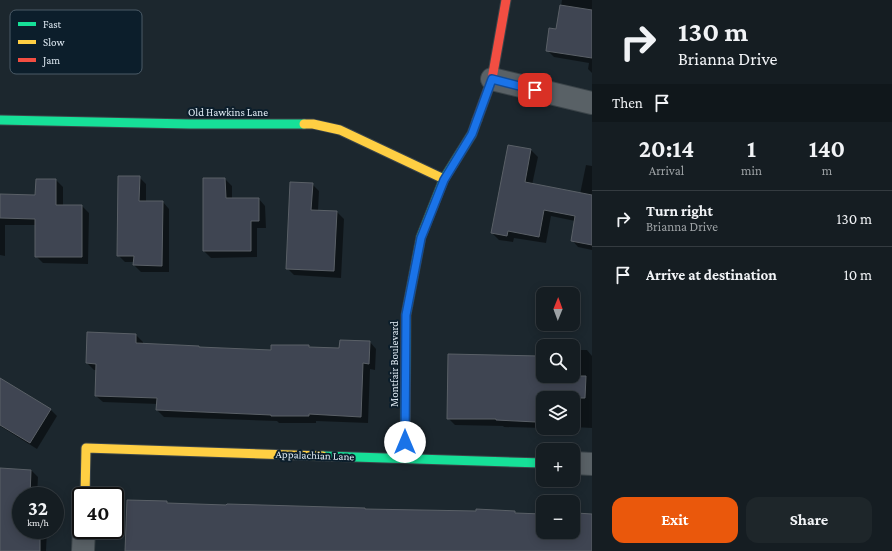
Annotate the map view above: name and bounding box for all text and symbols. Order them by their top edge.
legend [10,10,142,74]
icon: right [612,16,664,68]
text: 130 m [678,16,748,47]
text: Fast [43,18,62,30]
text: Slow [43,36,65,48]
text: Brianna Drive [678,49,777,69]
text: Jam [42,54,60,67]
pin [518,73,552,107]
icon: arrive [524,79,546,101]
icon: arrive [651,92,673,114]
text: Then [612,95,643,111]
street label: Old Hawkins Lane [188,106,268,118]
text: 20:14 [639,135,694,162]
text: 1 [747,135,756,162]
text: 140 [809,135,845,162]
text: Arrival [649,163,684,178]
text: min [741,163,762,178]
text: m [822,163,832,178]
text: Turn right [646,203,713,219]
icon: right [612,208,634,230]
text: 130 m [837,211,872,227]
text: Brianna Drive [646,219,718,234]
icon: arrive [612,264,634,286]
text: Arrive at destination [646,267,777,283]
text: 10 m [844,267,872,283]
north arrow [536,287,580,331]
map controls [536,287,580,539]
street label: Montfair Boulevard [388,321,400,407]
button: search [536,339,580,383]
button: layers [536,391,580,435]
position arrow [384,421,426,463]
button: + [536,443,580,487]
street label: Appalachian Lane [276,448,355,463]
speed limit sign: 40 [72,487,124,539]
button: − [536,495,580,539]
text: 32 [28,497,48,519]
button: Exit [612,497,738,543]
button: Share [746,497,872,543]
text: km/h [27,517,49,528]

